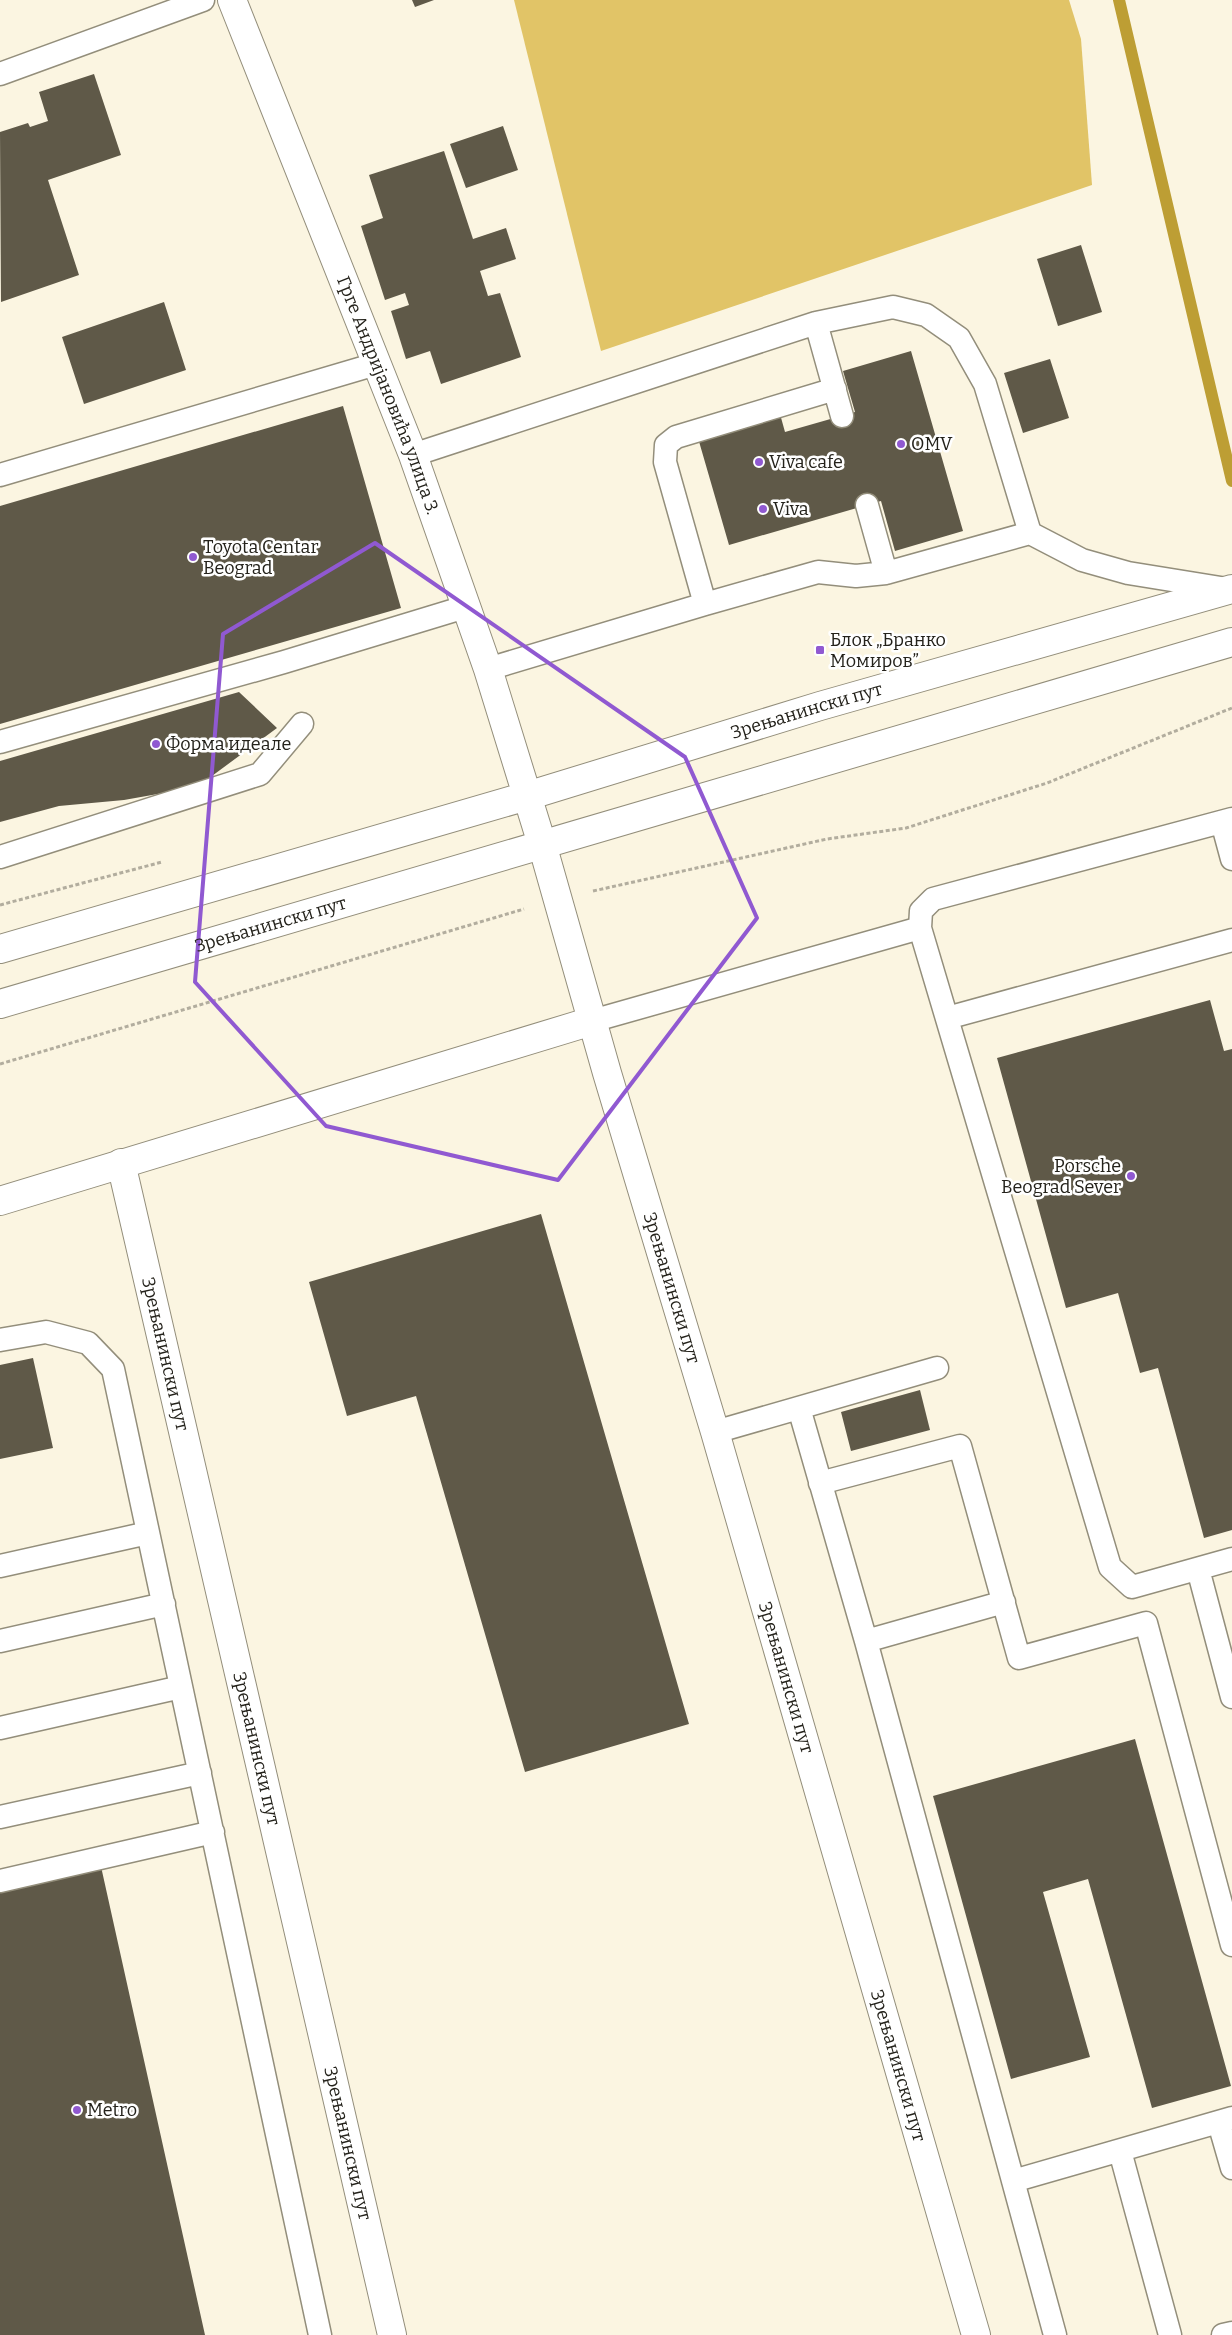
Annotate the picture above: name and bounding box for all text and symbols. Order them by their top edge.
street label: Грге Андријановића улица 3. [332,273,444,517]
place label: OMV [911,433,953,455]
marker: OMV [895,438,907,450]
place label: Viva cafe [769,451,843,473]
marker: Viva cafe [753,456,765,468]
place label: Viva [773,498,809,520]
marker: Viva [757,503,769,515]
place label: Toyota Centar Beograd [203,536,318,579]
marker: Toyota Centar Beograd [187,551,199,563]
place label: Блок „Бранко Момиров” [830,629,946,672]
marker: Блок „Бранко Момиров” [814,644,826,656]
street label: Зрењанински пут [728,678,885,744]
place label: Форма идеале [166,733,291,755]
marker: Форма идеале [150,738,162,750]
street label: Зрењанински пут [192,892,349,957]
place label: Porsche Beograd Sever [1001,1155,1121,1198]
marker: Porsche Beograd Sever [1125,1170,1137,1182]
street label: Зрењанински пут [639,1210,705,1366]
street label: Зрењанински пут [137,1275,194,1433]
street label: Зрењанински пут [754,1599,818,1756]
street label: Зрењанински пут [228,1670,285,1827]
street label: Зрењанински пут [866,1987,930,2144]
street label: Зрењанински пут [319,2064,376,2222]
place label: Metro [87,2099,137,2121]
marker: Metro [71,2104,83,2116]

